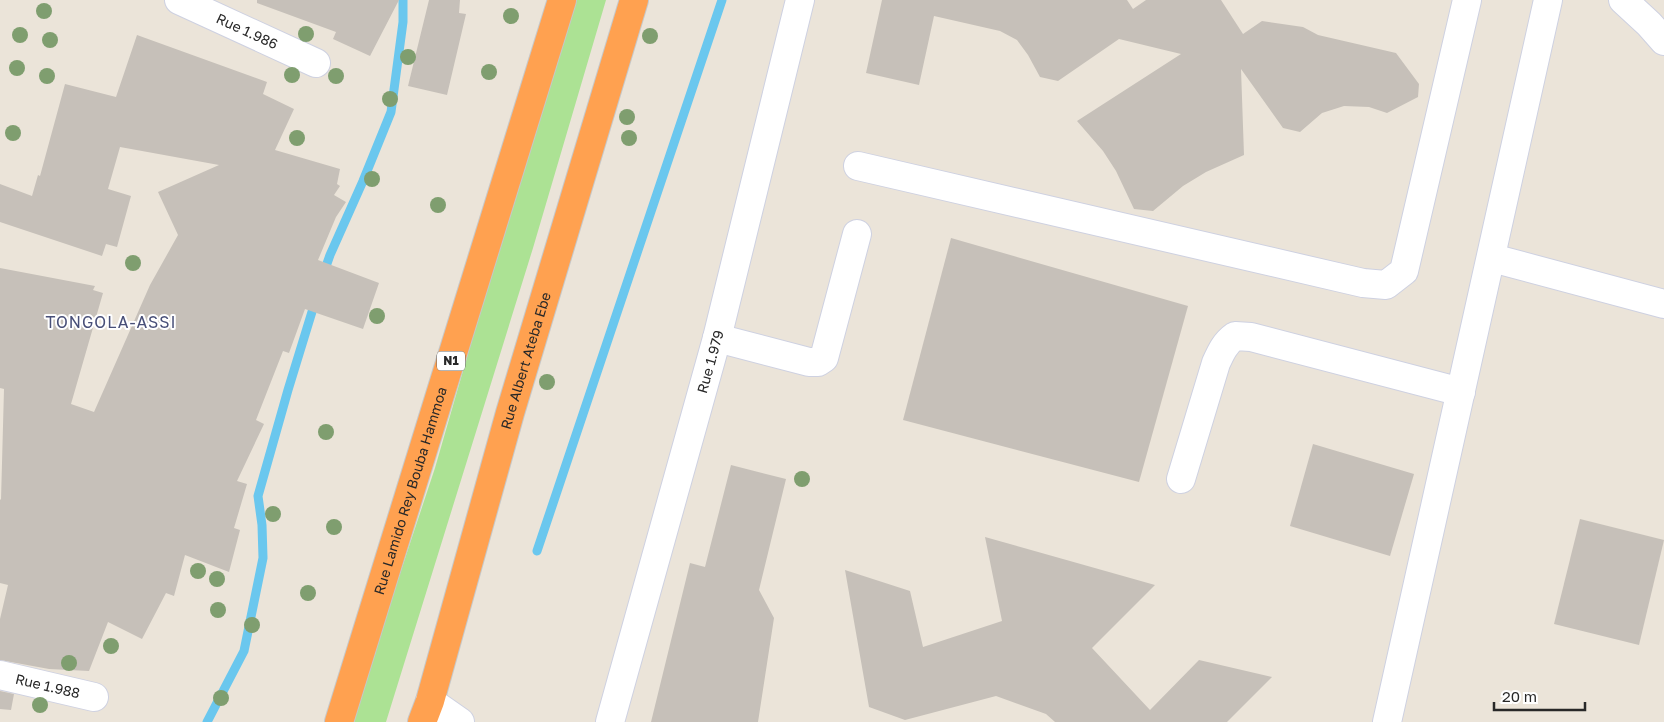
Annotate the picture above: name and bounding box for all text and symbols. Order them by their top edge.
street label: Rue 1.986 [214,9,281,52]
street label: Rue Albert Ateba Ebe [497,290,554,431]
district label: TONGOLA-ASSI [45,312,177,332]
street label: Rue 1.979 [693,328,727,395]
road number: N1 [437,352,465,371]
street label: Rue Lamido Rey Bouba Hammoa [370,385,450,597]
street label: Rue 1.988 [14,670,82,701]
scale bar [1494,680,1585,712]
text: 20 m [1502,687,1537,705]

